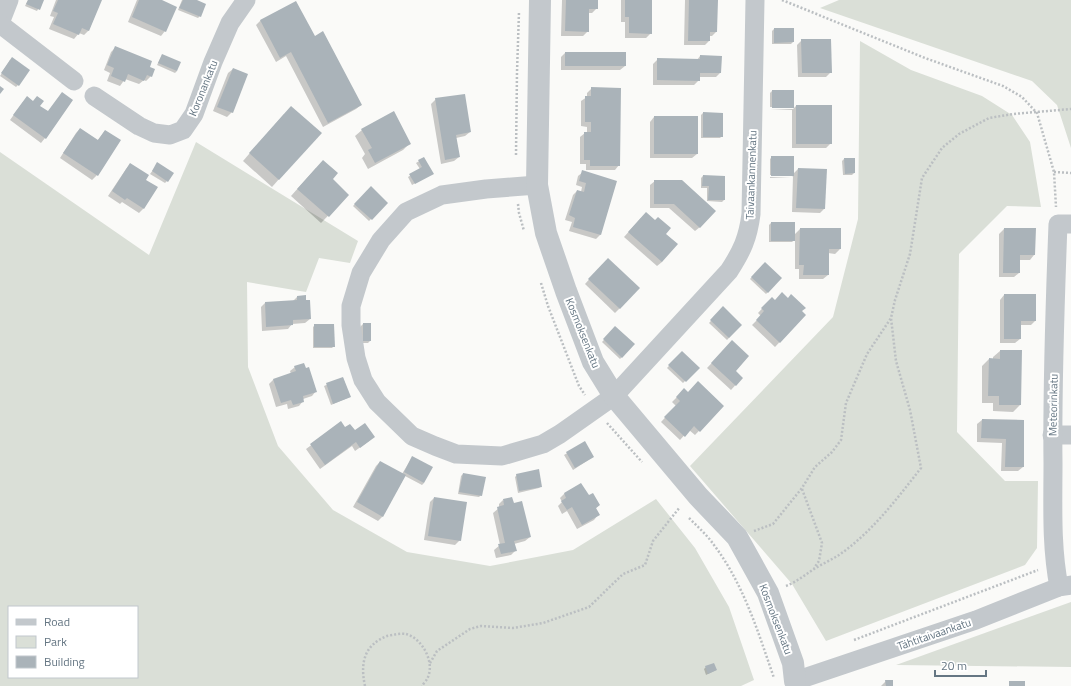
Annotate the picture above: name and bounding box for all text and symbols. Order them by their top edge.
street label: Koronankatu [184,57,222,118]
street label: Taivaankannenkatu [741,130,761,220]
street label: Kosmoksenkatu [562,296,604,371]
street label: Meteorinkatu [1044,373,1062,436]
street label: Kosmoksenkatu [755,581,797,657]
legend [8,606,138,678]
text: Road [44,612,70,631]
street label: Tähtitaivaankatu [895,614,973,654]
text: Park [44,632,67,651]
text: Building [44,652,85,671]
scale bar [935,652,986,678]
text: 20 m [941,656,967,675]

